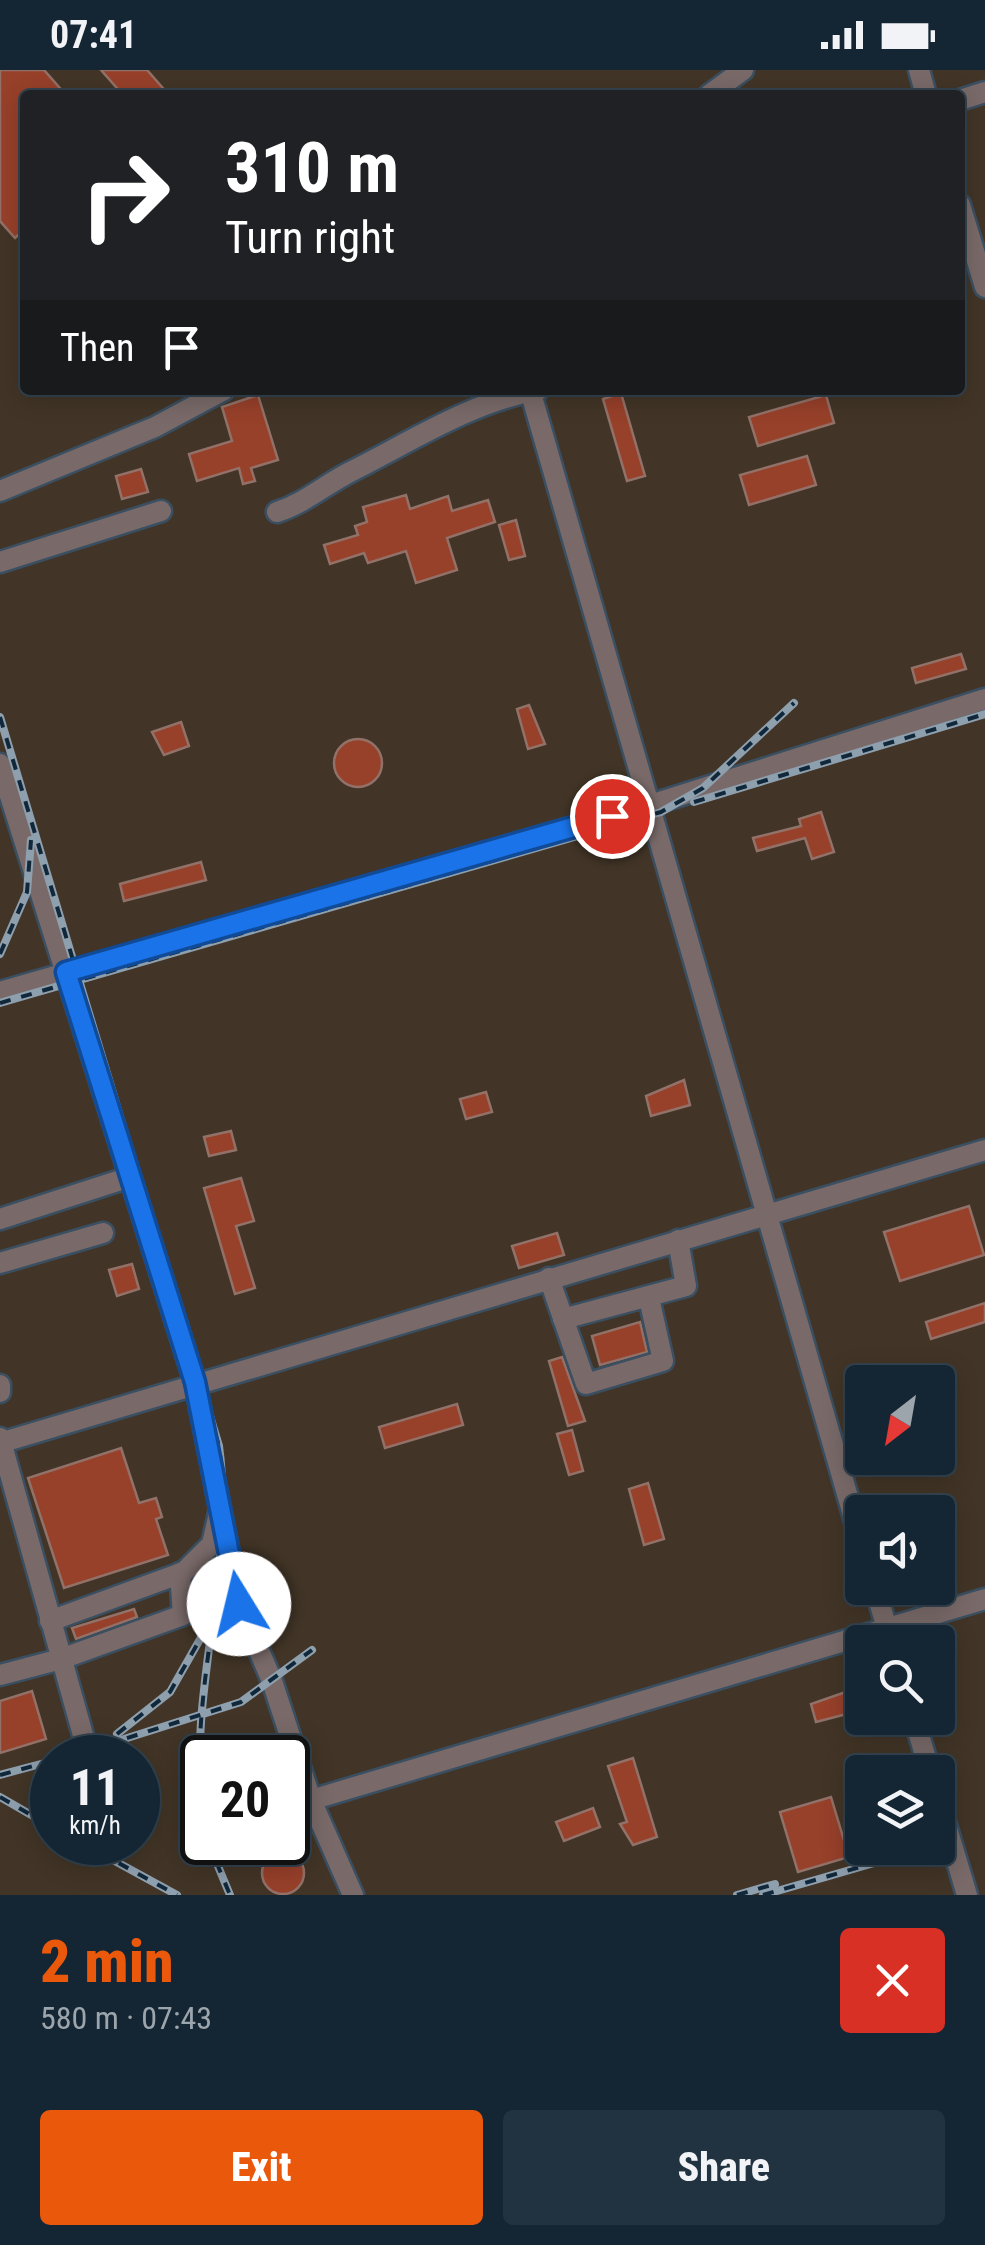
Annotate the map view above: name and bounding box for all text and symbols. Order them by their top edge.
text: 07:41 [50,13,137,57]
text: 310 m [225,127,399,209]
icon: right [60,130,190,260]
text: Turn right [225,211,395,264]
icon: arrive [154,320,209,375]
text: Then [60,326,134,370]
pin [570,774,655,859]
icon: arrive [585,789,640,844]
north arrow [845,1365,955,1475]
map controls [845,1365,955,1865]
button: sound [845,1495,955,1605]
position arrow [187,1552,291,1656]
button: search [845,1625,955,1735]
speed limit sign: 20 [180,1735,310,1865]
button: layers [845,1755,955,1865]
text: 11 [70,1759,120,1817]
text: km/h [69,1811,121,1840]
text: 2 min [40,1926,174,1997]
button: close [840,1928,945,2033]
text: 580 m · 07:43 [40,1999,212,2037]
button: Exit [40,2110,483,2225]
button: Share [503,2110,945,2225]

